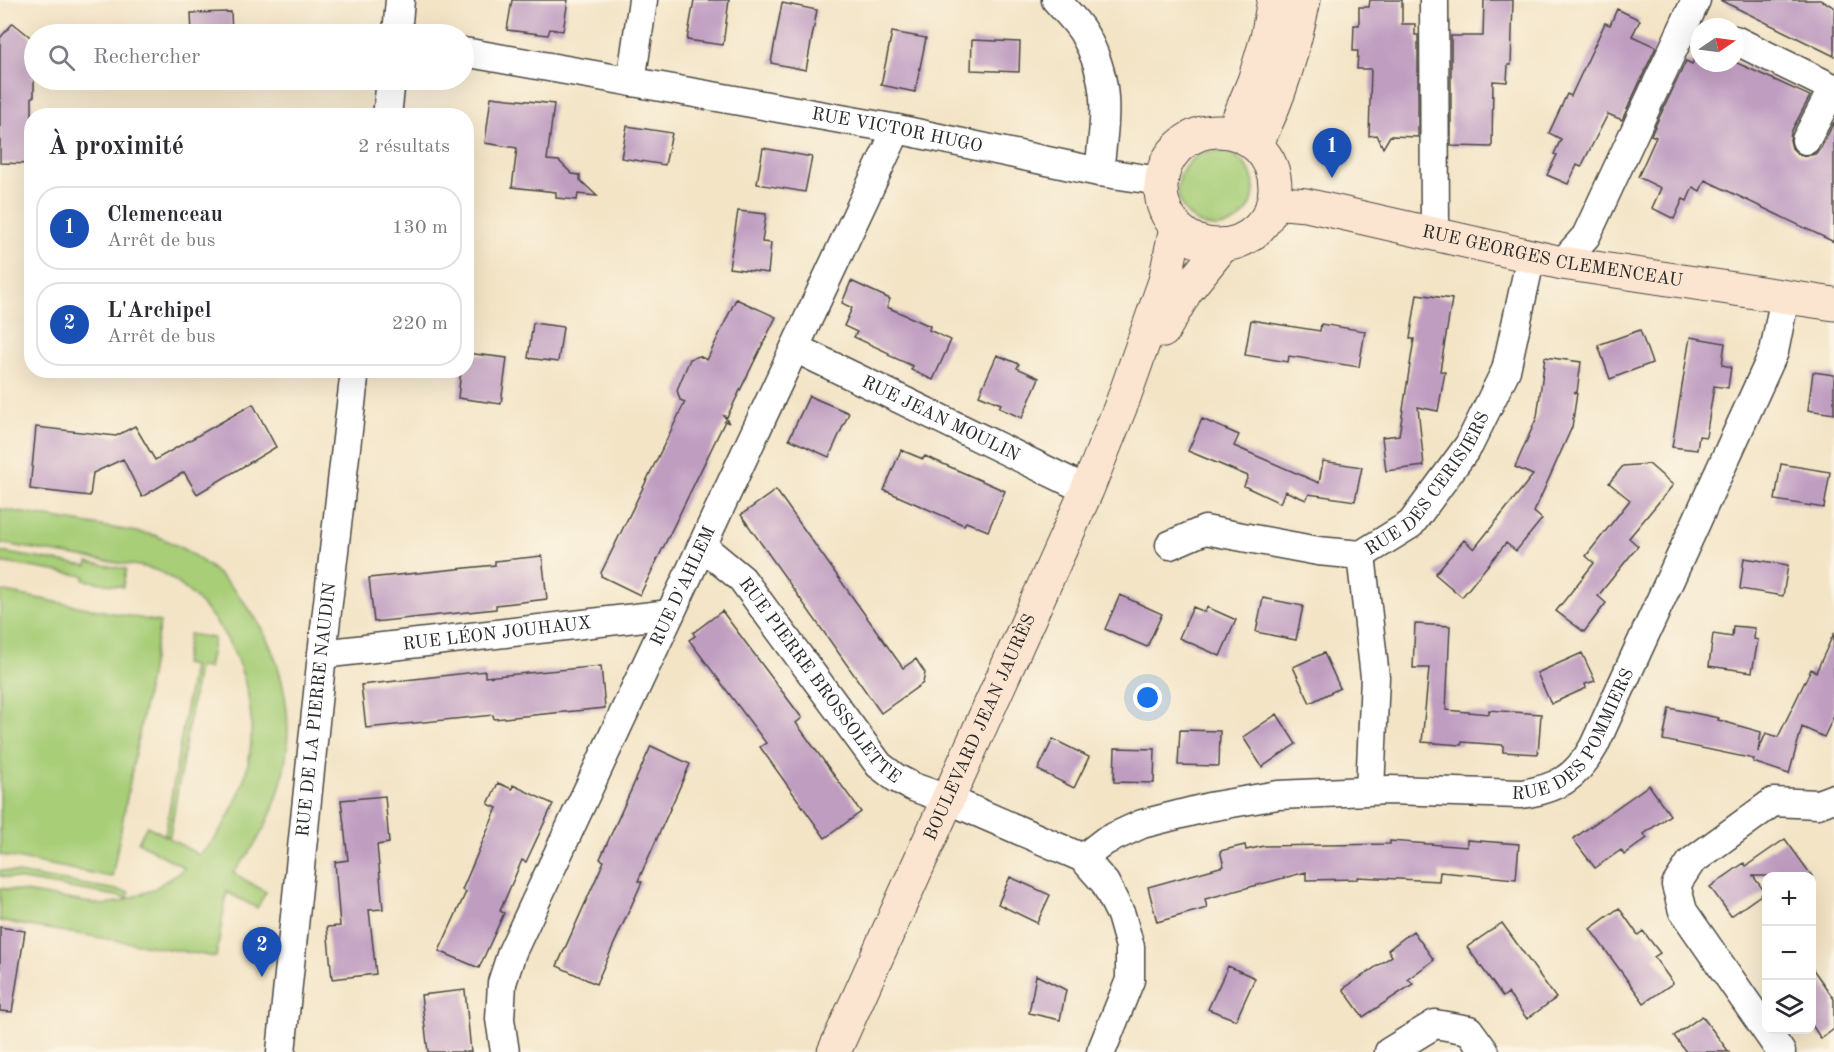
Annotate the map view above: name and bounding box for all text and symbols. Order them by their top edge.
north arrow [1690,18,1744,72]
search box [24,24,474,90]
icon: search [45,41,78,74]
text: Rechercher [93,46,200,68]
street label: RUE VICTOR HUGO [810,105,984,156]
pin: 1 [1312,128,1352,178]
text: À proximité [48,134,184,160]
text: 2 résultats [358,137,450,157]
text: Clemenceau [107,204,223,226]
text: 1 [64,218,75,238]
text: 130 m [392,218,448,238]
street label: RUE GEORGES CLEMENCEAU [1420,223,1684,290]
text: Arrêt de bus [107,231,215,251]
text: L'Archipel [107,300,211,322]
text: 2 [64,314,75,334]
text: 220 m [392,314,448,334]
text: Arrêt de bus [107,327,215,347]
street label: RUE JEAN MOULIN [859,373,1022,465]
street label: RUE DES CERISIERS [1362,409,1493,559]
street label: RUE D'AHLEM [648,524,719,649]
street label: RUE PIERRE BROSSOLETTE [735,574,904,787]
street label: RUE DE LA PIERRE NAUDIN [294,582,339,838]
street label: BOULEVARD JEAN JAURÈS [921,611,1039,843]
street label: RUE LÉON JOUHAUX [402,614,593,654]
street label: RUE DES POMMIERS [1511,666,1637,803]
your location [1133,683,1162,712]
map controls [1762,872,1816,1034]
button: + [1762,872,1816,926]
button: − [1762,926,1816,980]
pin: 2 [242,928,282,977]
button: layers [1762,980,1816,1034]

